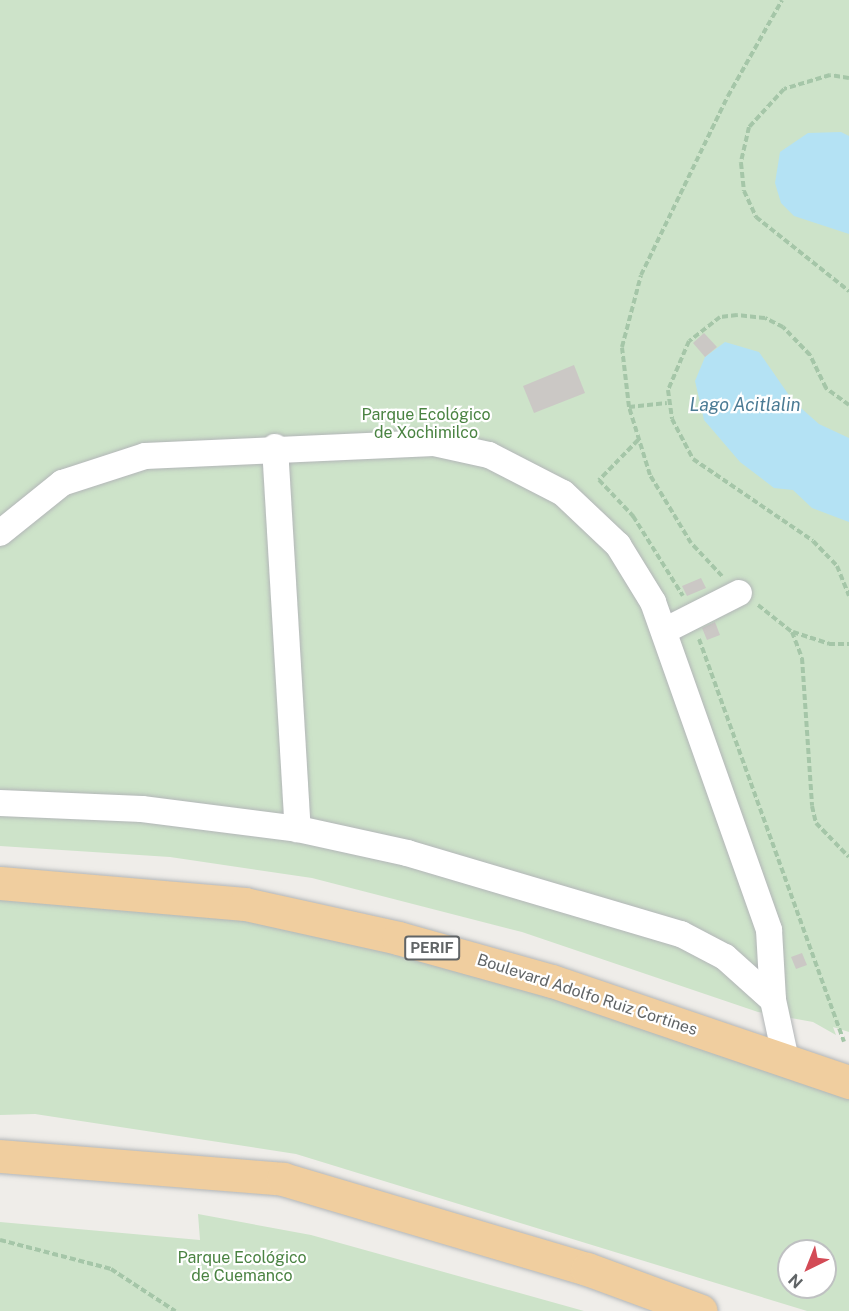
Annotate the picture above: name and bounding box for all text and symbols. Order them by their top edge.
water label: Lago Acitlalin [689,394,801,416]
park label: Parque Ecológico de Xochimilco [361,405,491,443]
road number: PERIF [404,936,460,960]
street label: Boulevard Adolfo Ruiz Cortines [474,950,700,1040]
north arrow [777,1239,837,1299]
park label: Parque Ecológico de Cuemanco [177,1248,307,1286]
text: N [785,1270,807,1292]

